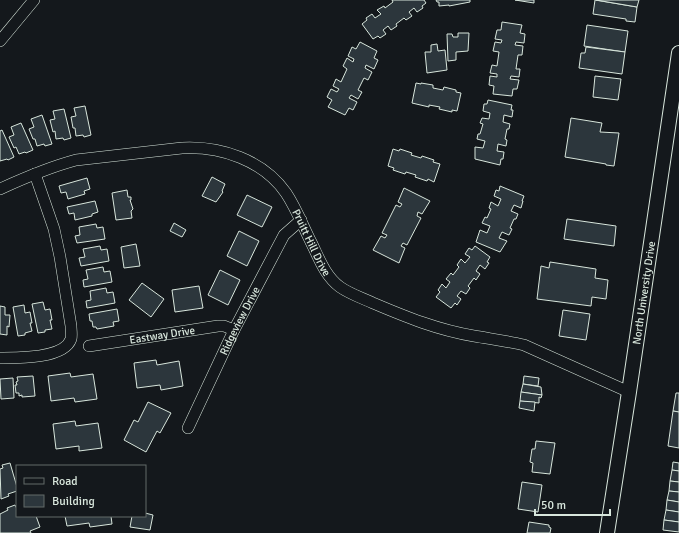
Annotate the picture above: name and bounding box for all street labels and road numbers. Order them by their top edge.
street label: Pruitt Hill Drive [289,207,333,279]
street label: North University Drive [630,240,658,345]
street label: Ridgeview Drive [217,285,263,357]
street label: Eastway Drive [129,324,196,347]

